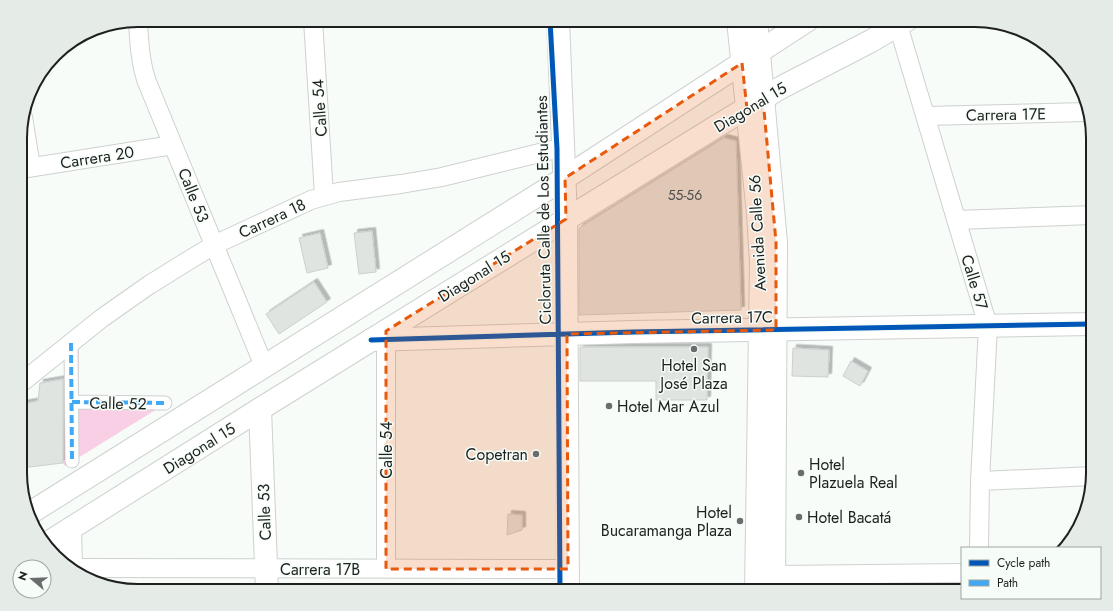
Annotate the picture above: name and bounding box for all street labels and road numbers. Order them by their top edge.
street label: Diagonal 15 [709,77,791,138]
street label: Calle 54 [306,79,333,137]
street label: Cicloruta Calle de Los Estudiantes [530,95,557,325]
street label: Carrera 17E [966,102,1046,127]
street label: Carrera 20 [59,140,136,175]
street label: Calle 53 [172,165,215,226]
street label: Avenida Calle 56 [743,174,772,292]
street label: Carrera 18 [235,193,310,244]
street label: Diagonal 15 [434,245,515,308]
street label: Calle 57 [955,252,994,313]
street label: Carrera 17C [691,305,773,330]
street label: Calle 52 [89,392,147,415]
street label: Diagonal 15 [159,417,240,480]
street label: Calle 54 [375,421,398,479]
street label: Calle 53 [252,483,277,541]
street label: Carrera 17B [280,558,360,581]

